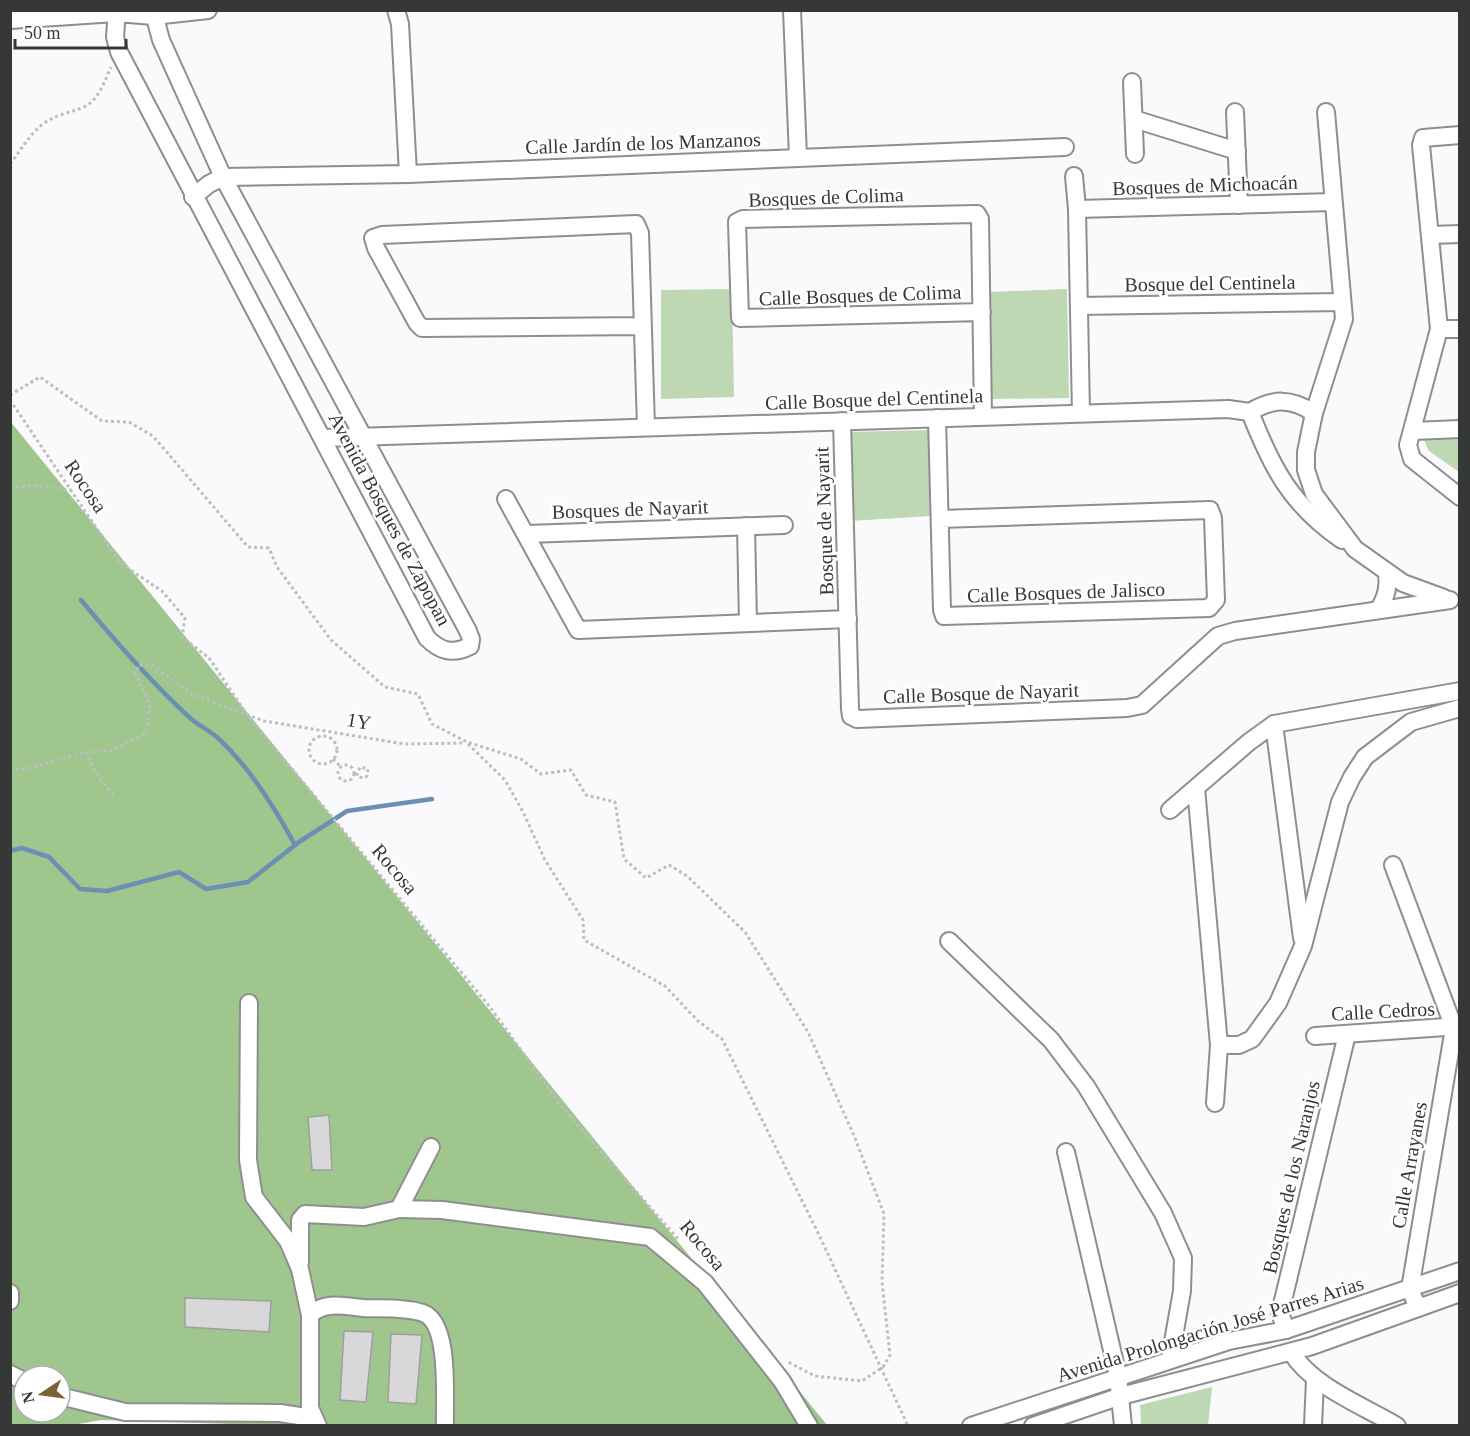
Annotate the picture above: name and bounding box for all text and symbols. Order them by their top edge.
scale bar [15,12,126,50]
text: 50 m [24,23,61,43]
street label: Calle Jardín de los Manzanos [525,128,761,158]
street label: Bosques de Michoacán [1112,171,1298,200]
street label: Bosques de Colima [748,183,904,212]
street label: Bosque del Centinela [1124,271,1296,296]
street label: Calle Bosques de Colima [758,280,962,311]
street label: Calle Bosque del Centinela [765,384,984,415]
street label: Avenida Bosques de Zapopan [324,409,456,630]
street label: Bosque de Nayarit [810,446,839,596]
street label: Rocosa [60,455,112,517]
street label: Bosques de Nayarit [551,495,709,524]
street label: Calle Bosques de Jalisco [967,578,1166,607]
street label: Calle Bosque de Nayarit [883,679,1080,708]
street label: 1Y [345,708,373,734]
street label: Rocosa [368,839,422,899]
street label: Calle Cedros [1331,997,1436,1025]
street label: Bosques de los Naranjos [1258,1078,1325,1276]
street label: Calle Arrayanes [1387,1100,1432,1230]
street label: Rocosa [676,1215,730,1275]
street label: Avenida Prolongación José Parres Arias [1054,1272,1367,1387]
north arrow [12,1364,72,1424]
text: N [18,1389,37,1405]

